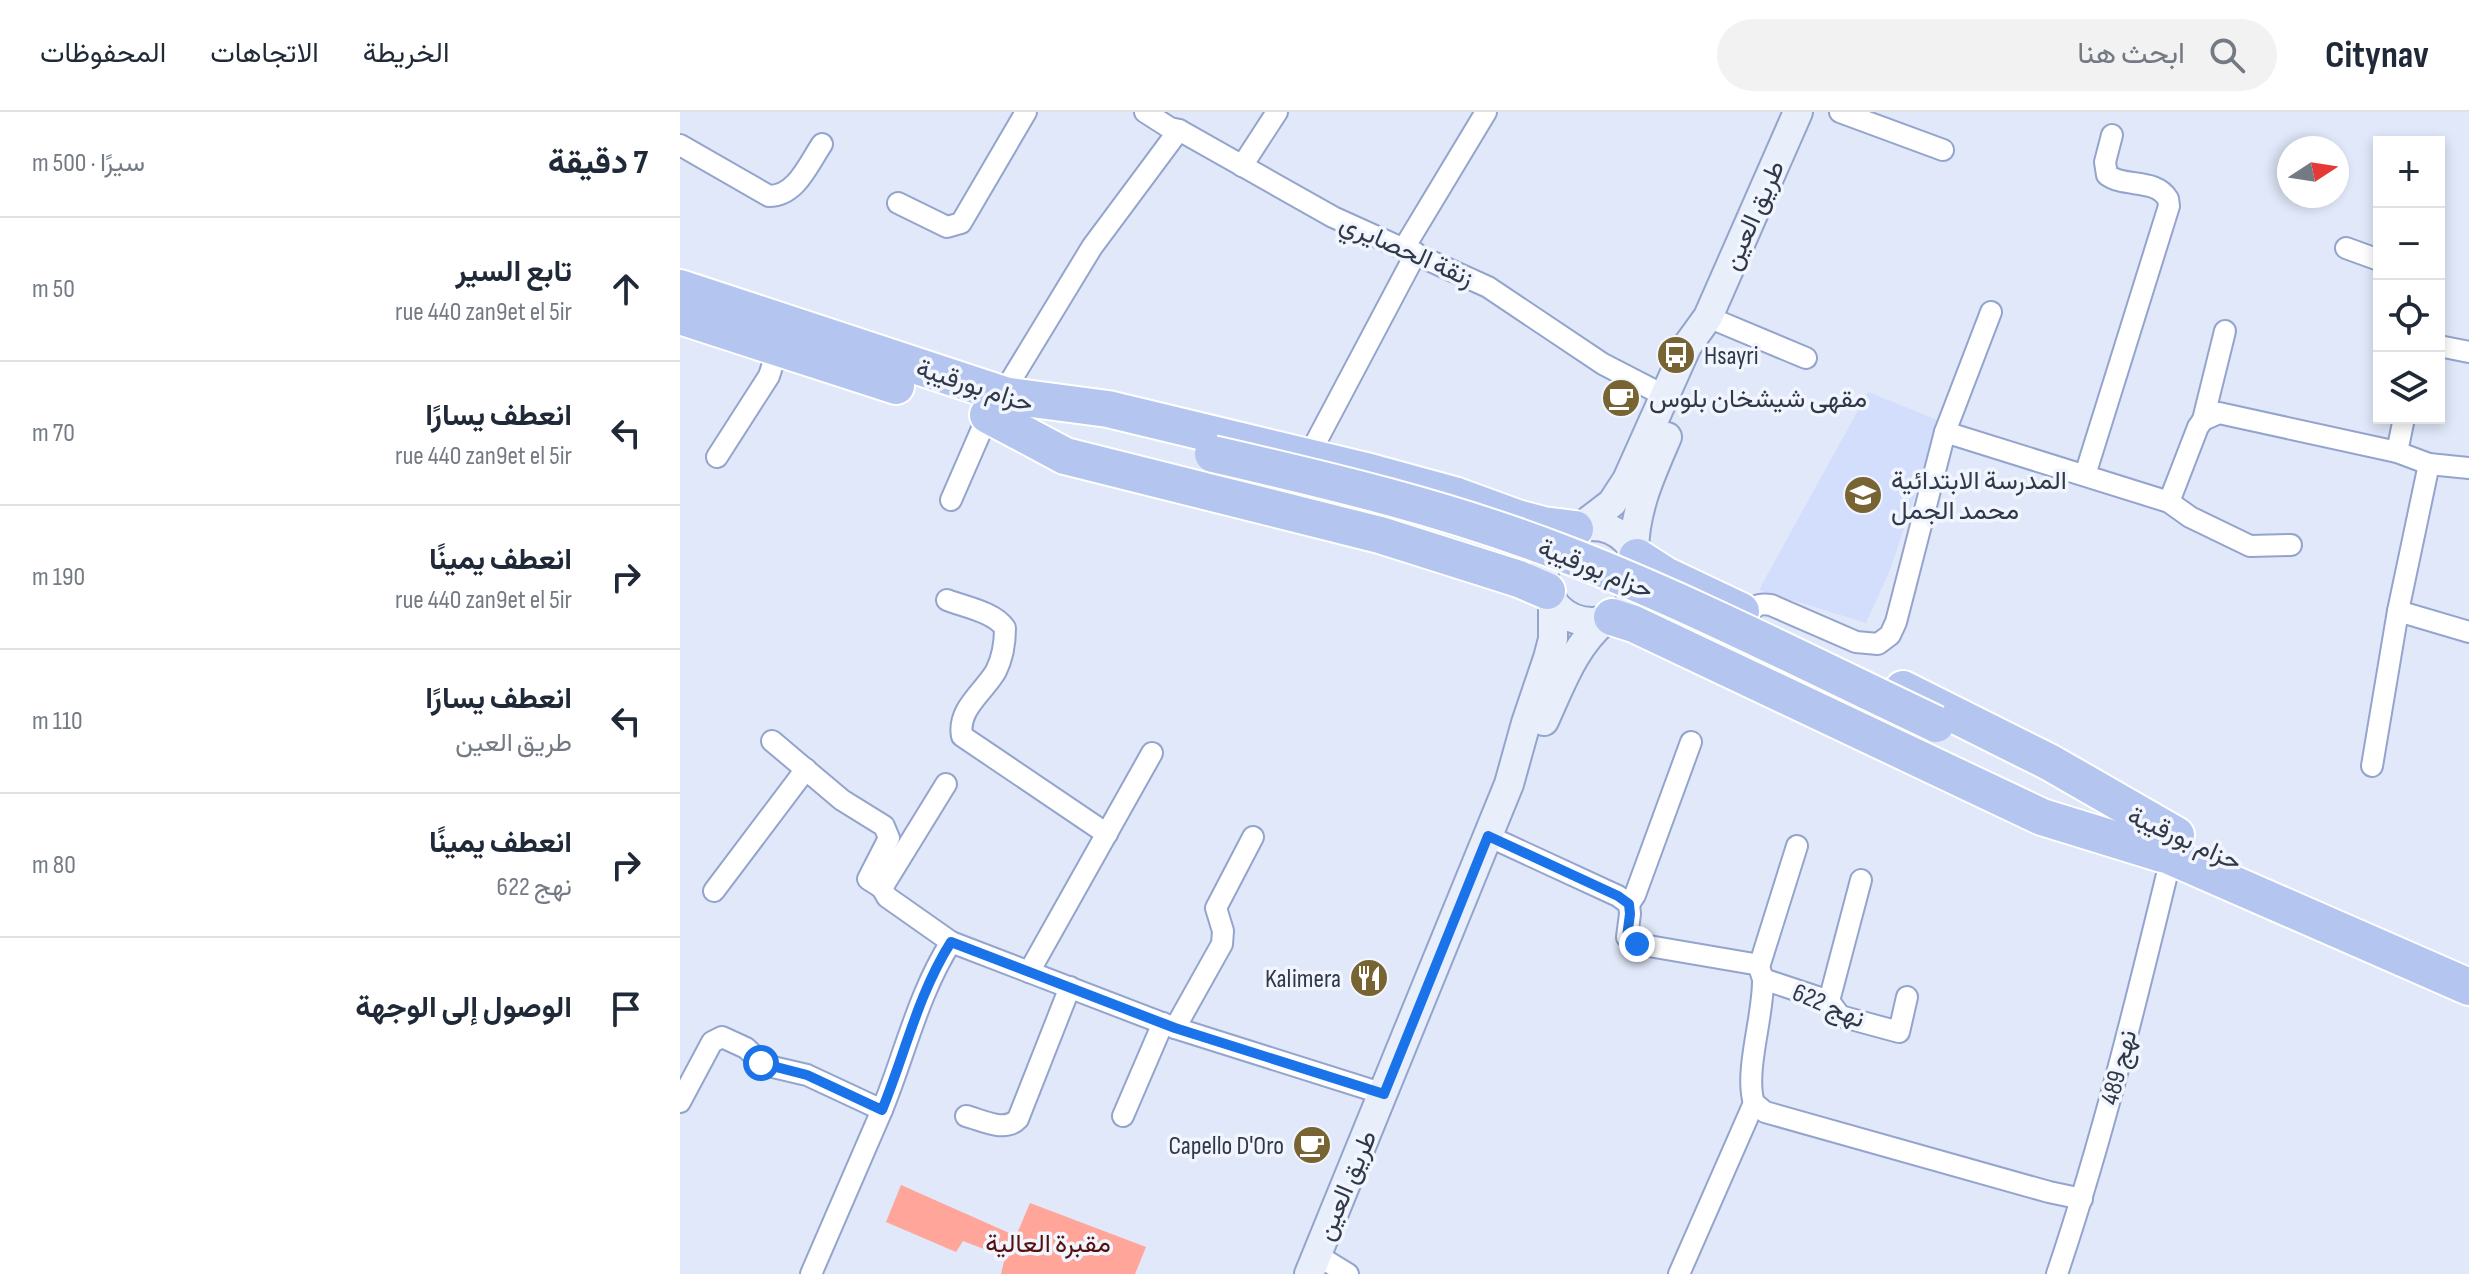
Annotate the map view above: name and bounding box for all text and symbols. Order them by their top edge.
search box [1717,19,2277,91]
icon: search [2205,33,2249,77]
text: Citynav [2325,33,2429,78]
text: ابحث هنا [2077,36,2185,72]
text: المحفوظات [40,37,166,70]
text: الاتجاهات [210,37,319,70]
text: الخريطة [363,37,449,70]
north arrow [2277,136,2349,208]
map controls [2373,136,2445,424]
button: + [2373,136,2445,208]
text: 7 دقيقة [548,142,648,183]
text: سيرًا · 500 m [32,148,145,179]
street label: طريق العين [1716,156,1792,275]
street label: زنقة الحصايري [1333,208,1478,298]
button: − [2373,208,2445,280]
text: تابع السير [455,254,572,290]
icon: ahead [604,267,648,311]
text: 50 m [32,274,75,305]
button: locate [2373,280,2445,352]
text: rue 440 zan9et el 5ir [395,297,572,328]
bus stop icon: Hsayri [1655,334,1697,376]
place label: Hsayri [1704,341,1759,372]
button: layers [2373,352,2445,424]
street label: حزام بورقيبة [912,353,1037,420]
cafe icon: مقهى شيشخان بلوس [1600,377,1642,419]
place label: مقهى شيشخان بلوس [1649,384,1867,415]
text: انعطف يسارًا [425,398,572,434]
icon: left [604,411,648,455]
text: 70 m [32,418,75,449]
text: rue 440 zan9et el 5ir [395,441,572,472]
place label: المدرسة الابتدائية محمد الجمل [1891,466,2067,527]
school or university icon: المدرسة الابتدائية محمد الجمل [1842,474,1884,516]
street label: حزام بورقيبة [1533,532,1658,607]
text: انعطف يمينًا [429,542,572,578]
icon: right [604,555,648,599]
text: 190 m [32,562,85,593]
text: rue 440 zan9et el 5ir [395,585,572,616]
text: انعطف يسارًا [425,681,572,717]
icon: left [604,699,648,743]
text: 110 m [32,706,83,737]
text: طريق العين [455,728,572,759]
street label: حزام بورقيبة [2123,801,2246,878]
text: انعطف يمينًا [429,825,572,861]
icon: right [604,843,648,887]
text: 80 m [32,850,76,881]
text: نهج 622 [497,872,572,903]
route end [1619,926,1655,962]
restaurant icon: Kalimera [1348,957,1390,999]
place label: Kalimera [1265,964,1341,995]
street label: نهج 622 [1787,977,1869,1036]
icon: arrive [604,987,648,1031]
text: الوصول إلى الوجهة [355,990,572,1026]
street label: نهج 489 [2095,1027,2145,1108]
route start [743,1045,779,1081]
cafe icon: Capello D'Oro [1291,1124,1333,1166]
street label: طريق العين [1310,1126,1384,1245]
place label: Capello D'Oro [1168,1131,1284,1162]
park label: مقبرة العالية [985,1229,1111,1260]

